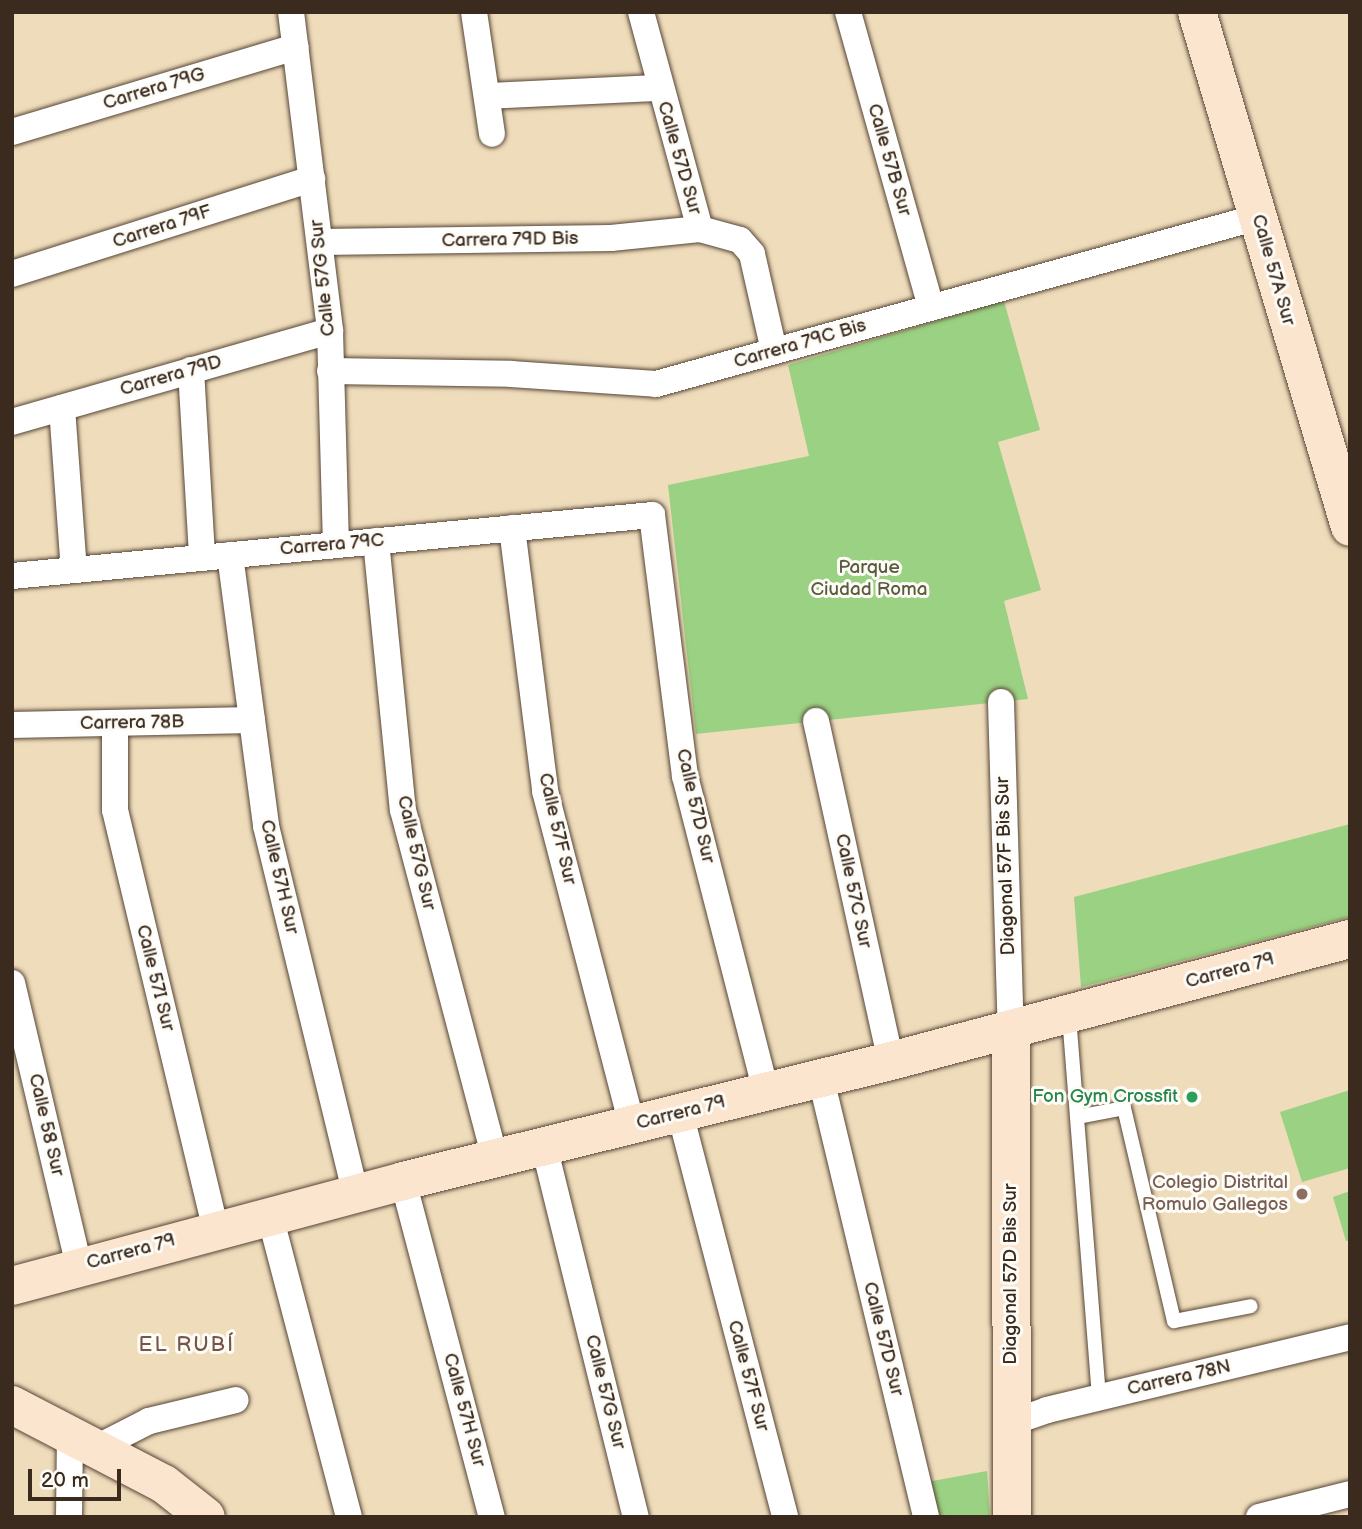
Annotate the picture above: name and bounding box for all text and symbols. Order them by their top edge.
street label: Carrera 79G [100,63,208,115]
street label: Calle 57D Sur [652,99,706,217]
street label: Calle 57B Sur [862,101,916,219]
street label: Carrera 79F [110,200,214,254]
street label: Calle 57A Sur [1246,212,1300,328]
street label: Calle 57G Sur [306,218,340,338]
street label: Carrera 79D Bis [441,227,579,253]
street label: Carrera 79C Bis [731,314,869,374]
street label: Carrera 79D [117,351,225,401]
street label: Carrera 79C [279,529,385,561]
park label: Parque Ciudad Roma [811,557,927,601]
street label: Carrera 78B [79,711,185,735]
street label: Calle 57D Sur [671,746,719,866]
street label: Calle 57F Sur [533,771,581,887]
street label: Diagonal 57F Bis Sur [991,776,1021,956]
street label: Calle 57G Sur [392,793,440,913]
street label: Calle 57H Sur [255,817,303,937]
street label: Calle 57C Sur [830,832,876,950]
street label: Calle 57I Sur [131,922,179,1034]
street label: Carrera 79 [1183,948,1277,994]
street label: Calle 58 Sur [23,1071,69,1179]
place label: Fon Gym Crossfit [1032,1086,1178,1108]
marker: Fon Gym Crossfit [1184,1089,1200,1105]
street label: Carrera 79 [634,1091,728,1135]
place label: Colegio Distrital Romulo Gallegos [1142,1172,1288,1216]
street label: Diagonal 57D Bis Sur [1000,1183,1022,1365]
marker: Colegio Distrital Romulo Gallegos [1294,1186,1310,1202]
street label: Carrera 79 [84,1229,178,1275]
street label: Calle 57D Sur [858,1279,908,1399]
street label: Calle 57F Sur [722,1318,774,1434]
district label: EL RUBÍ [139,1332,235,1358]
street label: Calle 57G Sur [580,1332,630,1452]
street label: Calle 57H Sur [438,1350,490,1470]
street label: Carrera 78N [1125,1355,1233,1401]
scale bar [32,1456,124,1500]
text: 20 m [41,1468,89,1493]

